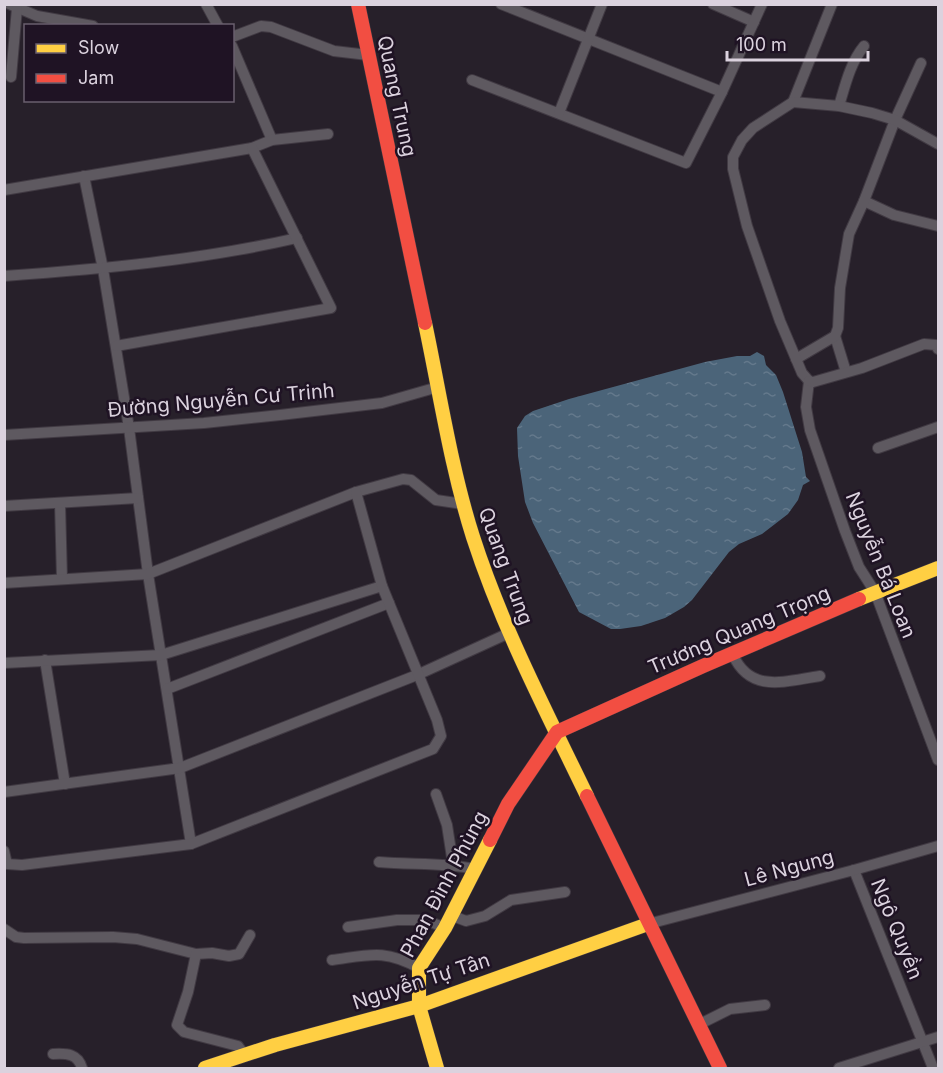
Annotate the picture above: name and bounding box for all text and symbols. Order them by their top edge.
legend [24,24,234,102]
scale bar [727,24,868,62]
street label: Quang Trung [372,33,422,159]
text: 100 m [736,34,787,55]
text: Slow [78,37,119,58]
text: Jam [78,67,114,88]
street label: Đường Nguyễn Cư Trinh [107,378,335,422]
street label: Nguyễn Bá Loan [841,488,921,642]
street label: Quang Trung [474,504,538,628]
street label: Trương Quang Trọng [644,581,834,679]
street label: Phan Đình Phùng [395,807,493,961]
street label: Lê Ngung [742,845,836,891]
street label: Ngô Quyền [866,875,928,983]
street label: Nguyễn Tự Tân [349,947,493,1015]

